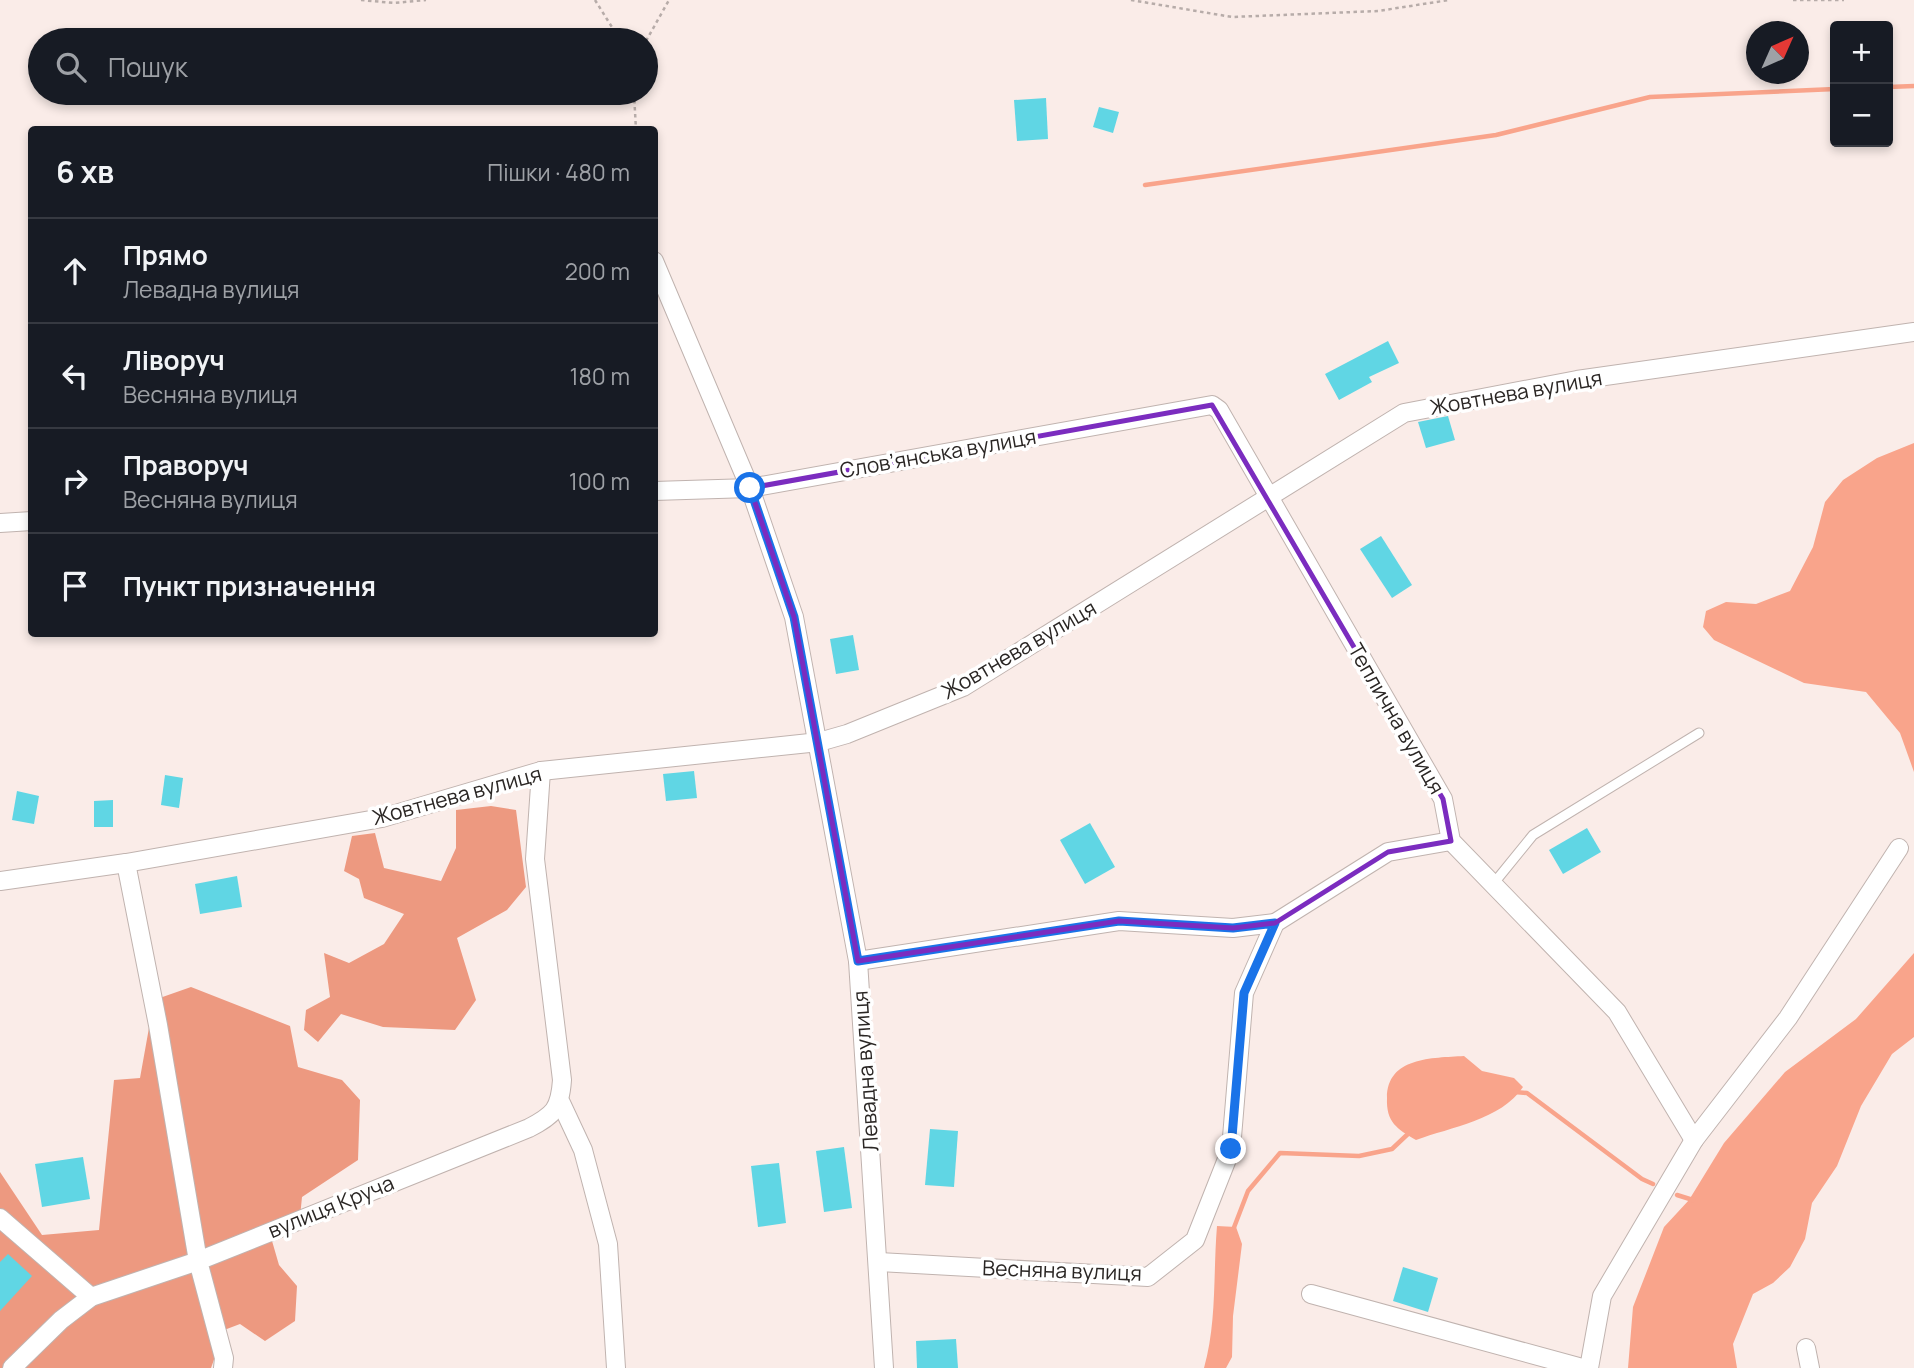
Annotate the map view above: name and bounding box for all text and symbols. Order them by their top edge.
north arrow [1746,21,1809,84]
map controls [1830,21,1893,147]
button: + [1830,21,1893,84]
search box [28,28,658,105]
icon: search [52,48,90,86]
text: Пошук [108,49,188,85]
button: − [1830,84,1893,147]
text: 6 хв [56,151,114,192]
text: Пішки · 480 m [487,156,630,188]
text: Прямо [123,237,208,273]
icon: ahead [56,252,94,290]
text: 200 m [565,255,630,287]
text: Левадна вулиця [123,273,300,305]
text: Ліворуч [123,342,225,378]
icon: left [56,357,94,395]
text: 180 m [570,360,630,392]
street label: Жовтнева вулиця [1427,363,1604,421]
text: Весняна вулиця [123,378,298,410]
street label: Словʼянська вулиця [837,422,1038,484]
text: Праворуч [123,447,248,483]
icon: right [56,462,94,500]
text: 100 m [569,465,630,497]
route start [734,472,765,503]
text: Весняна вулиця [123,483,298,515]
icon: arrive [56,567,94,605]
text: Пункт призначення [123,568,376,604]
street label: Жовтнева вулиця [936,593,1101,705]
street label: Теплична вулиця [1342,638,1451,799]
street label: Жовтнева вулиця [369,759,545,831]
street label: Левадна вулиця [845,990,885,1152]
route end [1215,1133,1246,1164]
street label: вулиця Круча [264,1168,398,1244]
street label: Весняна вулиця [982,1253,1142,1287]

